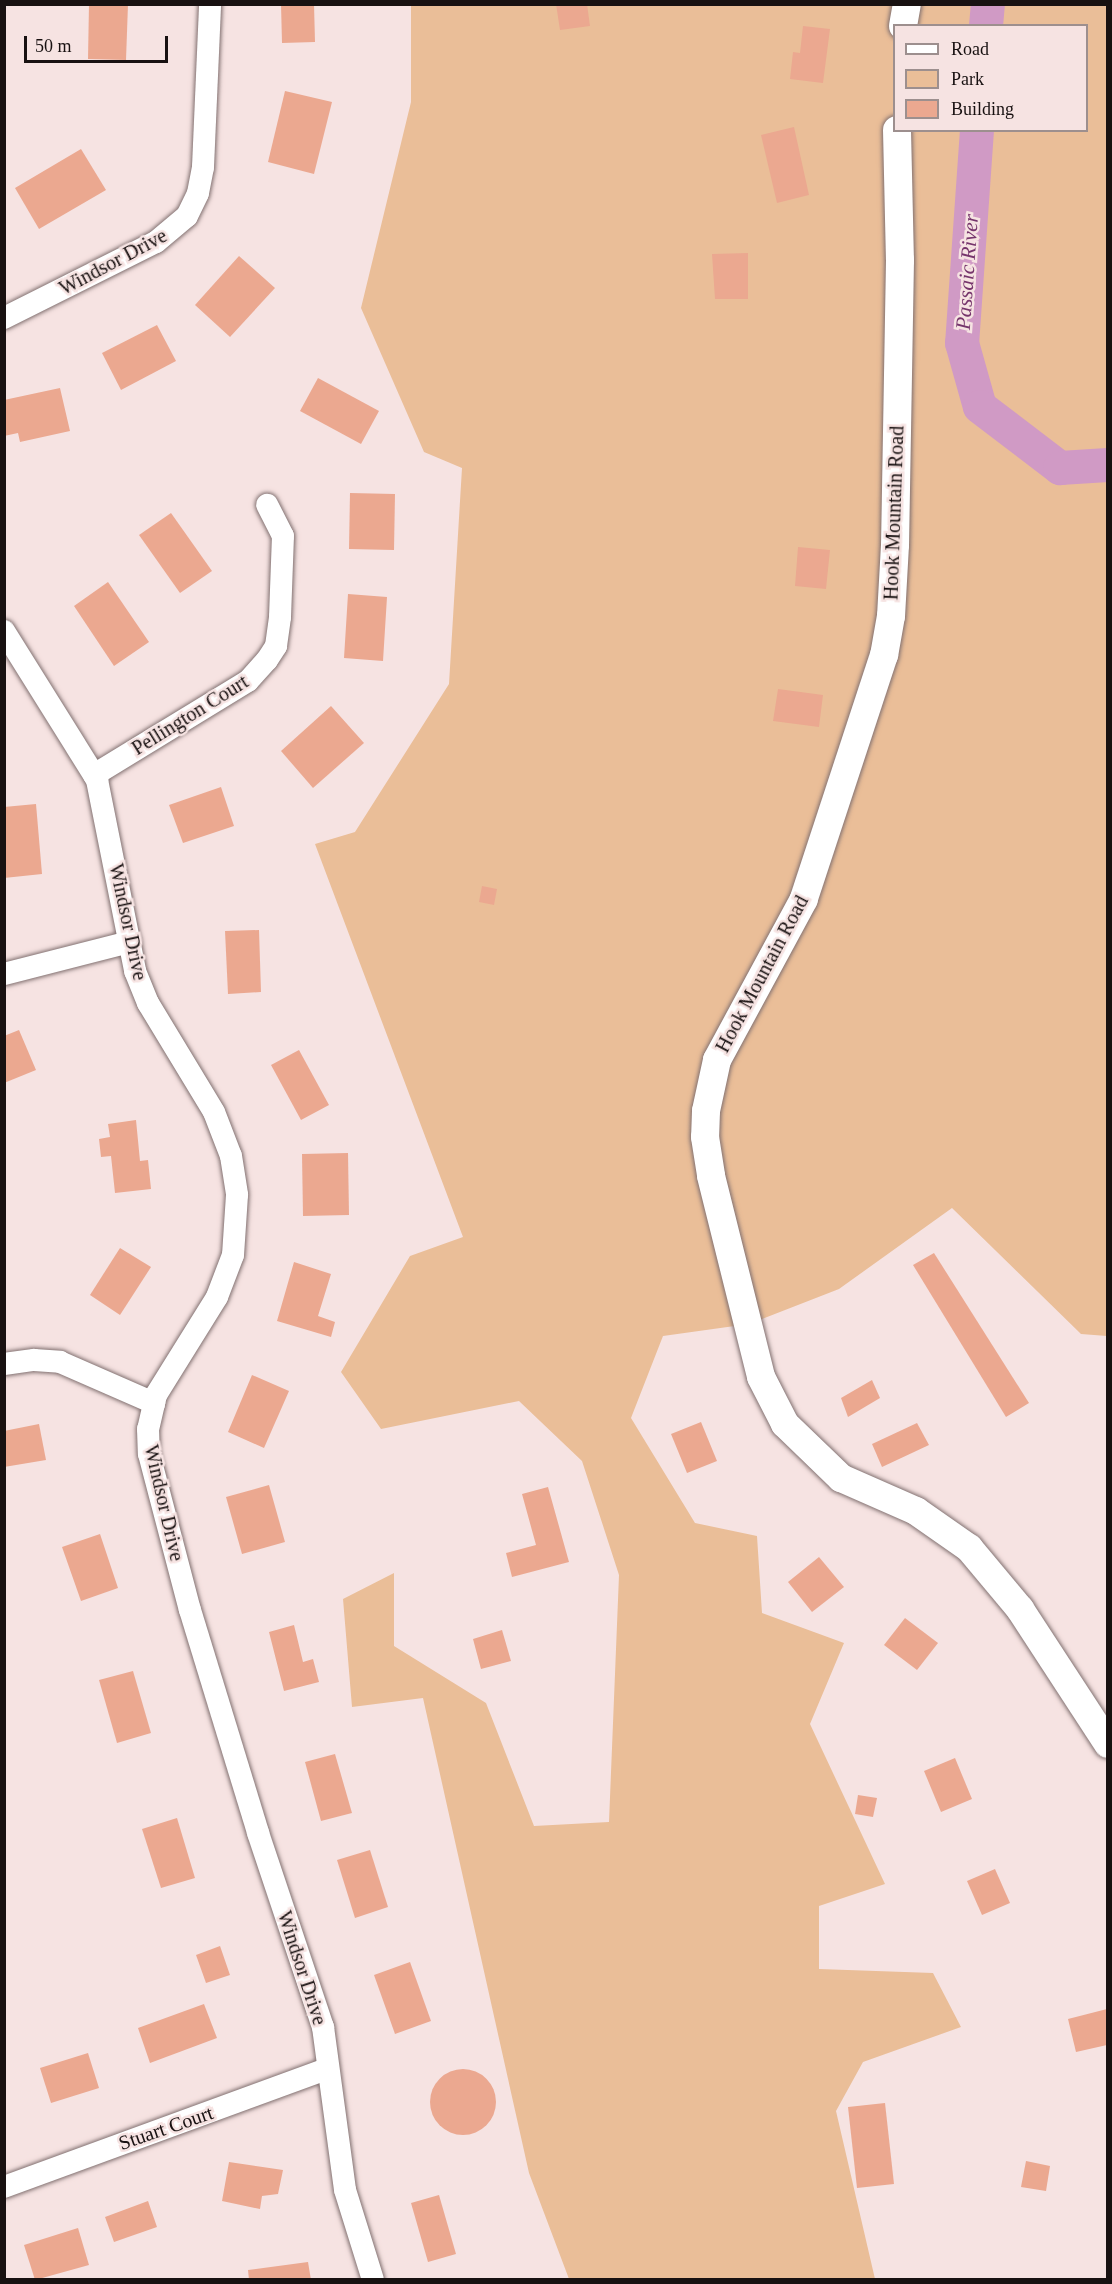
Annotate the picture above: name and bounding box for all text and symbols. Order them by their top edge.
scale bar [27,24,171,62]
legend [893,24,1088,132]
text: 50 m [35,36,72,56]
text: Road [951,39,989,59]
text: Park [951,69,984,89]
text: Building [951,99,1014,119]
water label: Passaic River [950,213,984,331]
street label: Windsor Drive [55,224,171,300]
street label: Hook Mountain Road [879,425,909,601]
street label: Pellington Court [127,670,253,760]
street label: Windsor Drive [104,861,152,983]
street label: Hook Mountain Road [710,891,814,1057]
street label: Windsor Drive [139,1443,189,1563]
street label: Windsor Drive [272,1908,332,2028]
street label: Stuart Court [116,2101,216,2155]

